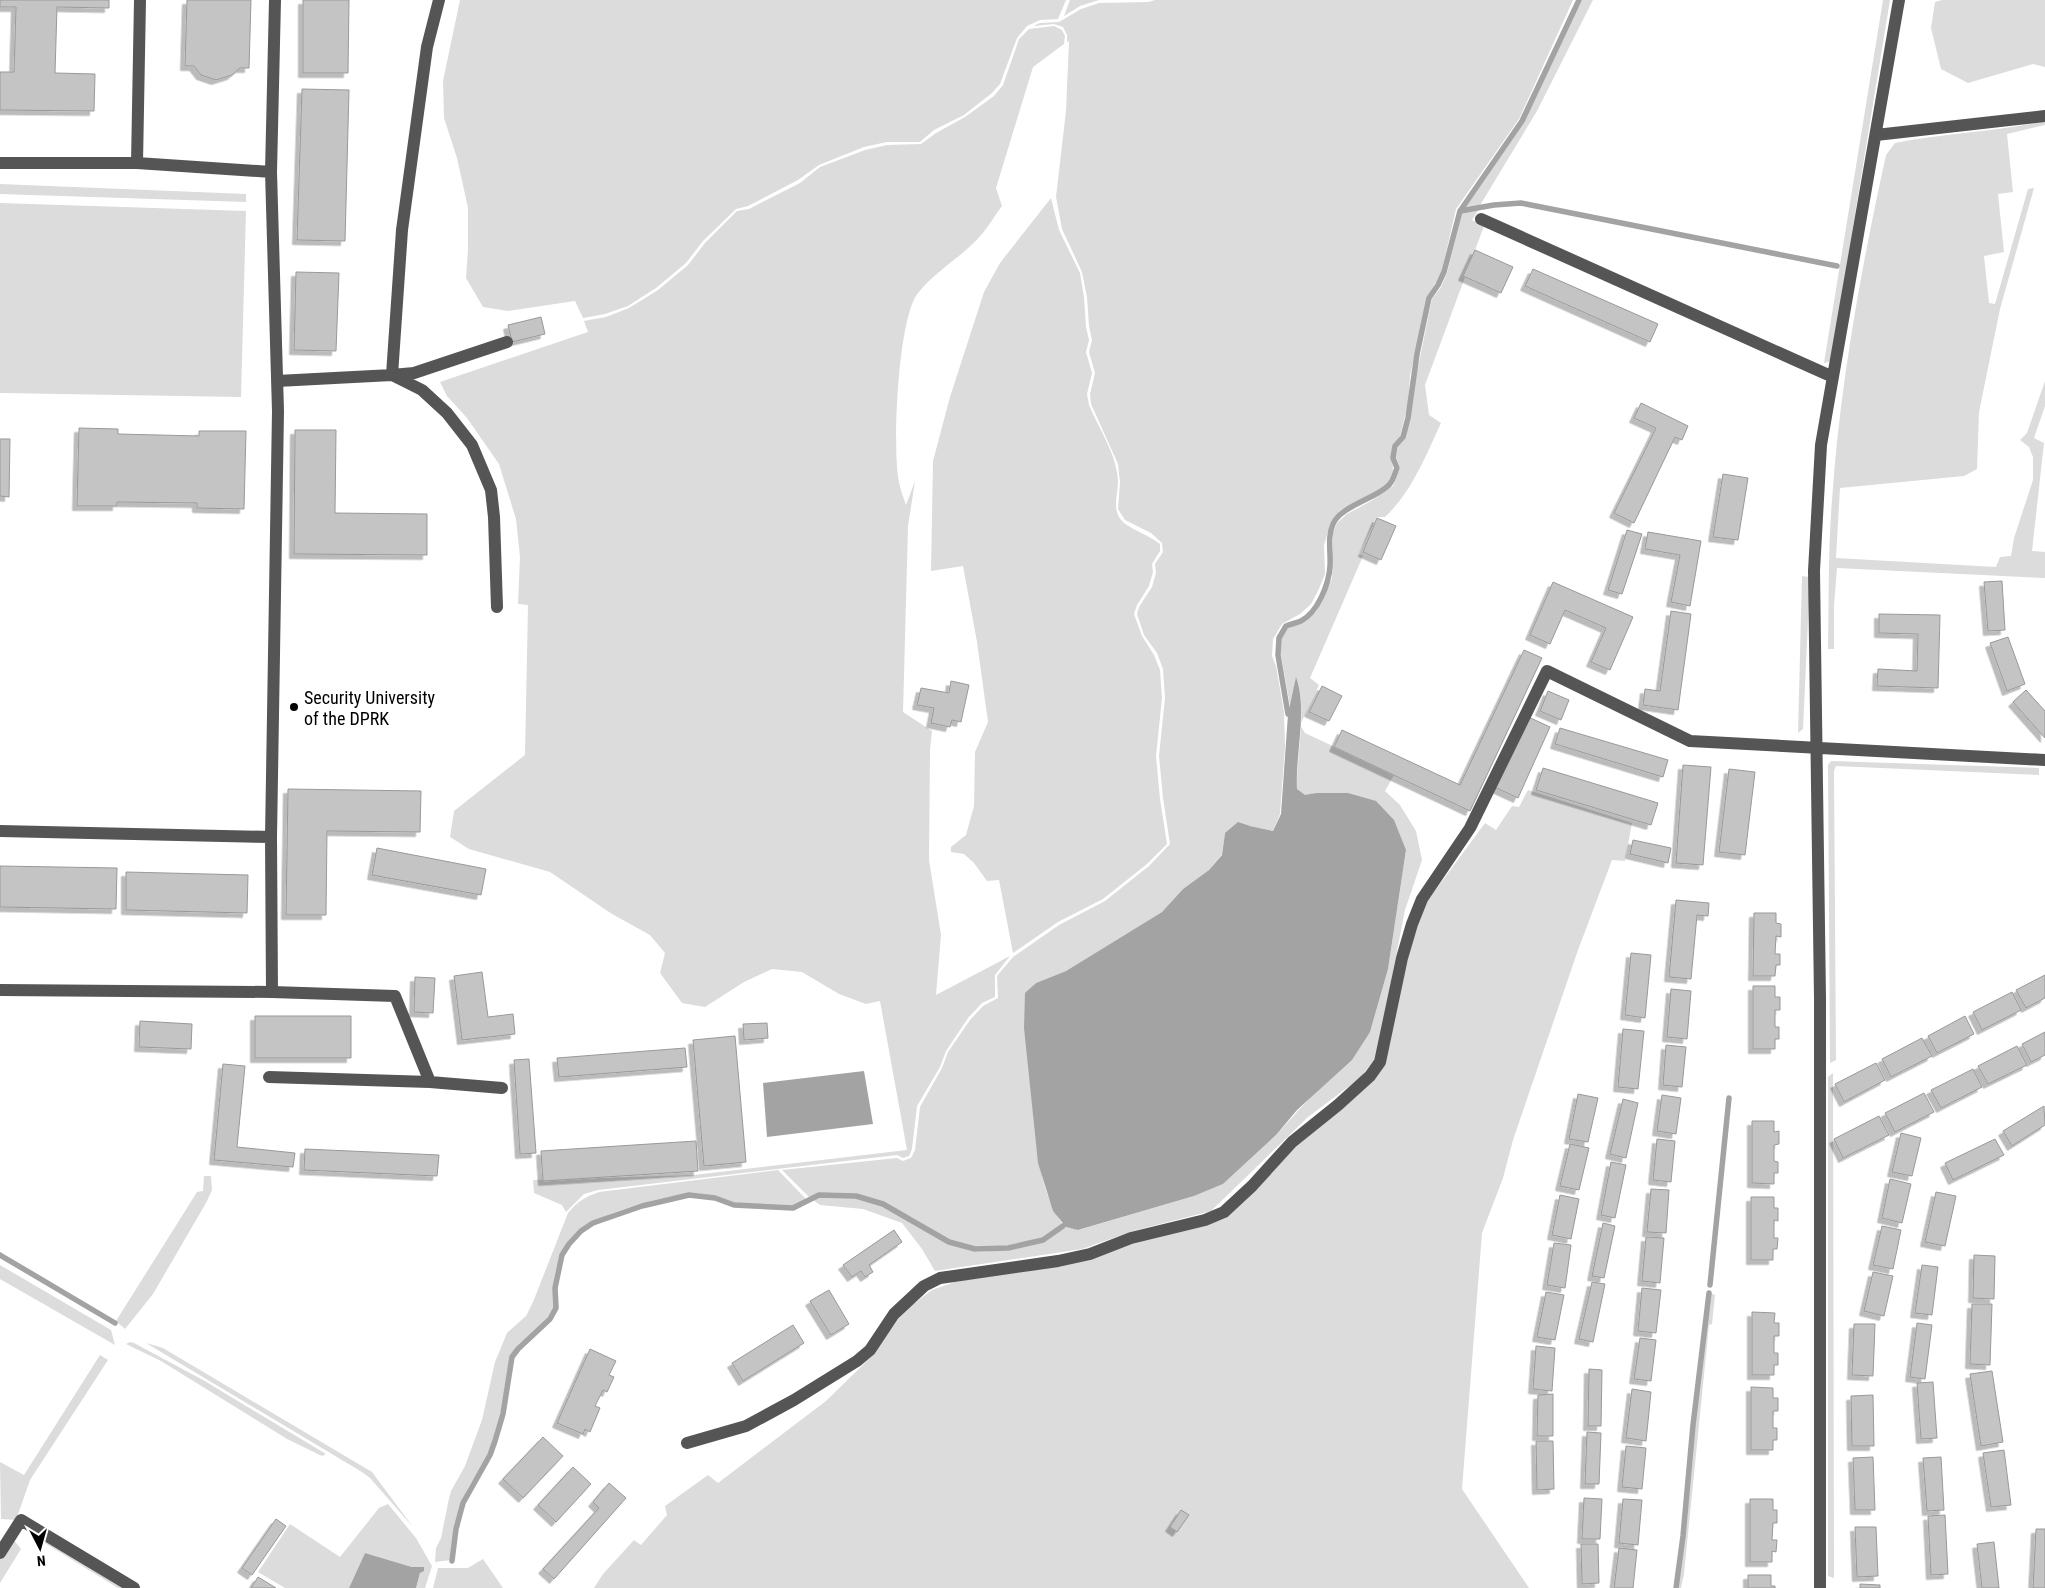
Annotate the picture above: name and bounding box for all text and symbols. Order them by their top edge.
place label: Security University of the DPRK [304,687,435,729]
marker: Security University of the DPRK [288,701,300,713]
north arrow [15,1523,65,1573]
text: N [36,1553,46,1569]

